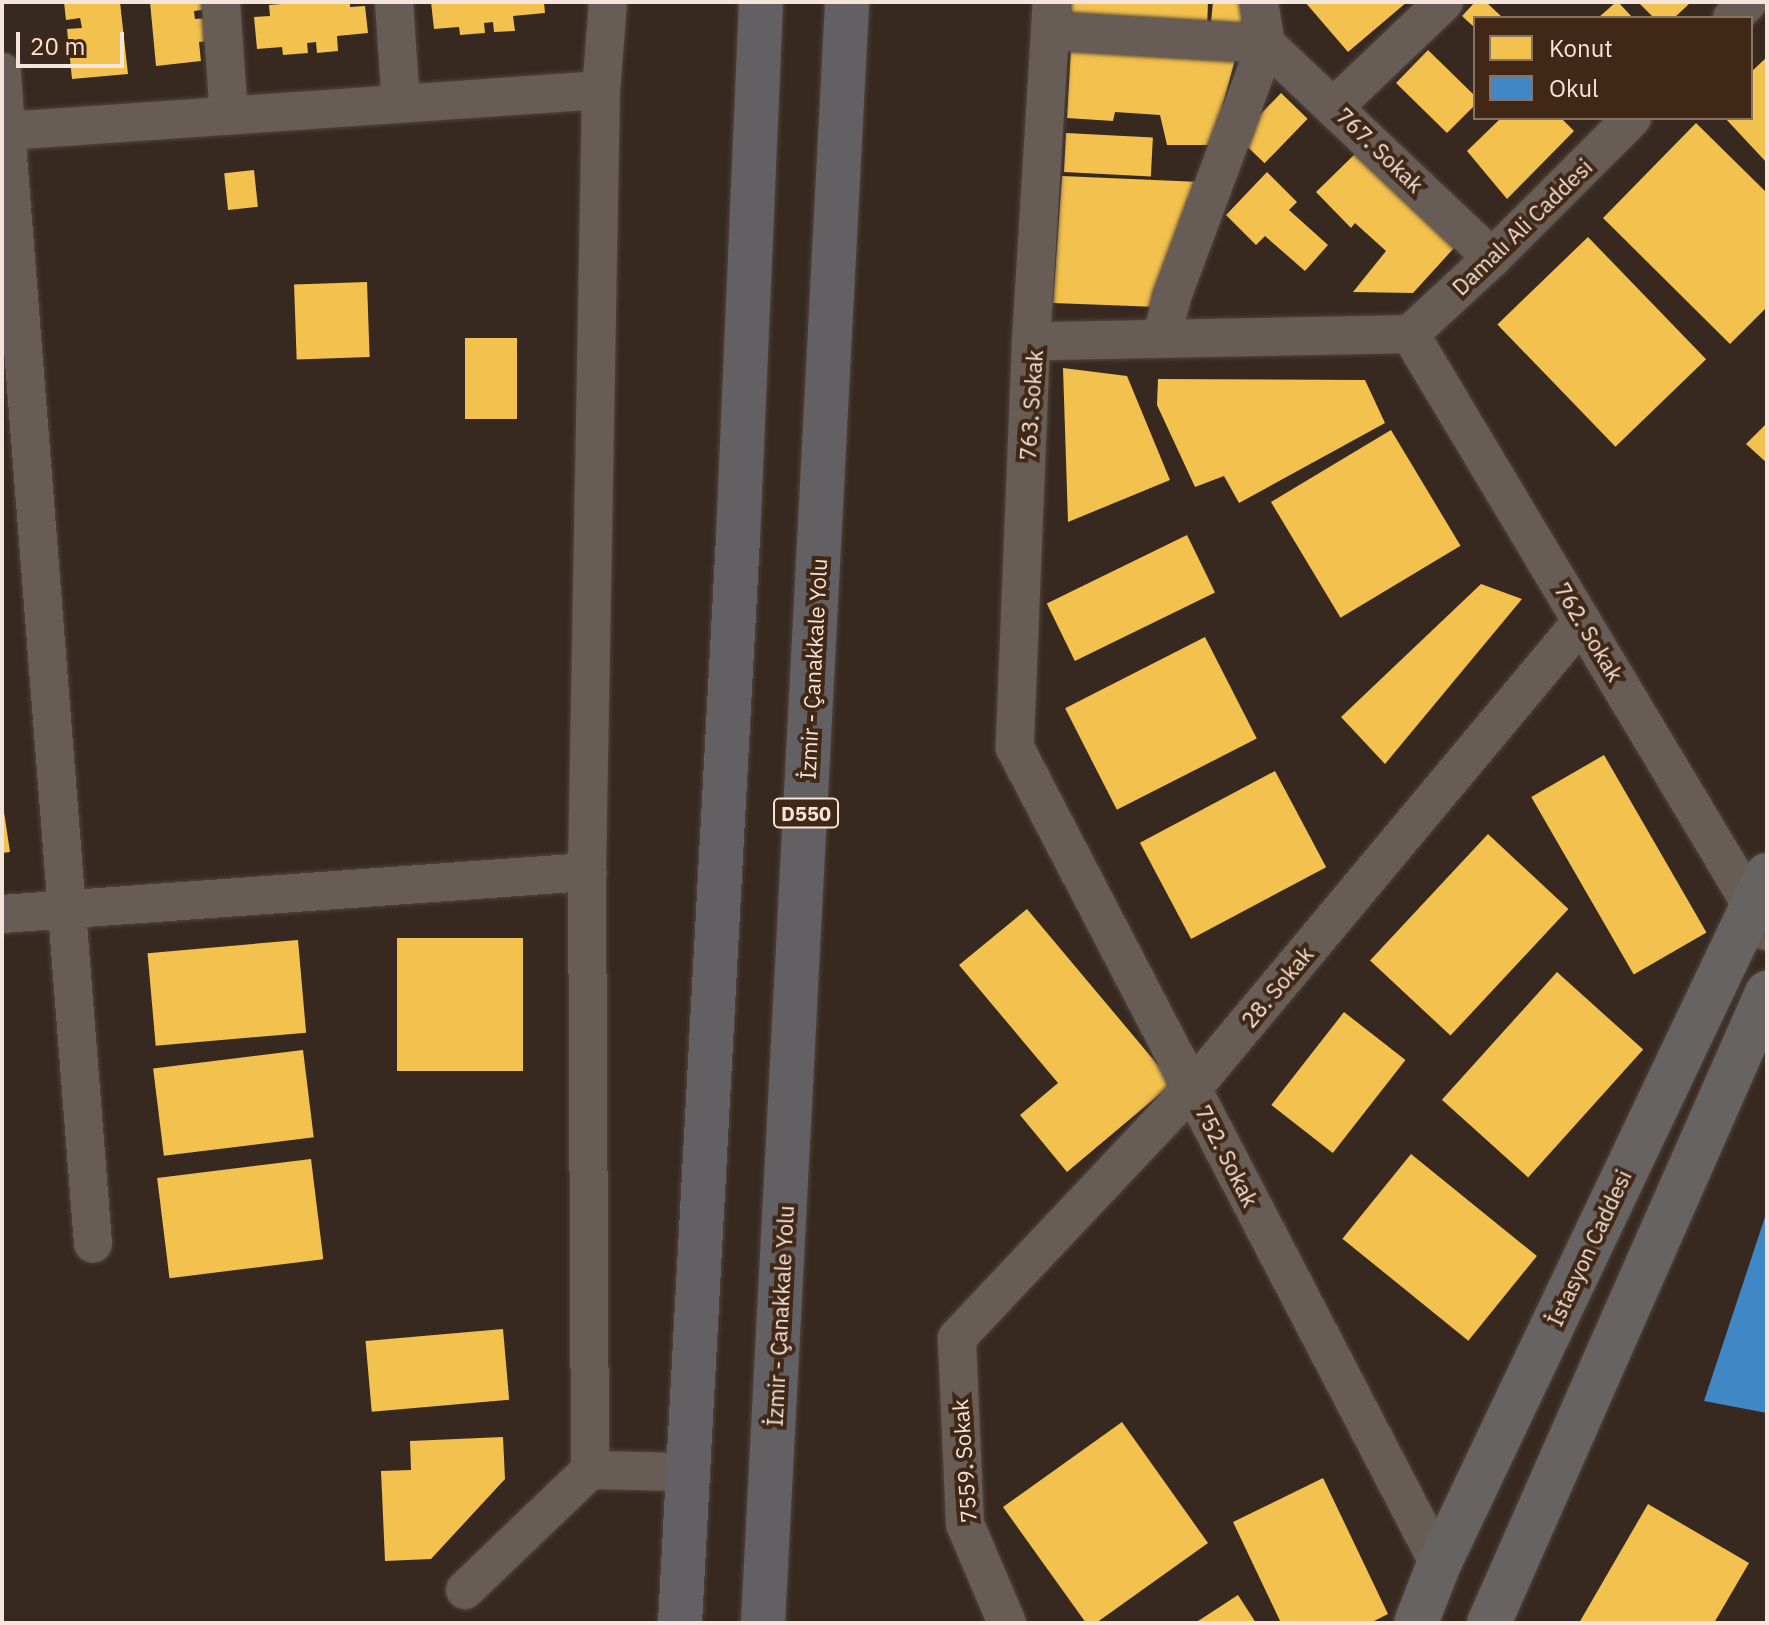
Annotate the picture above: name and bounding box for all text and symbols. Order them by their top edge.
scale bar [20,16,128,66]
legend [1473,16,1753,120]
text: 20 m [30,30,85,62]
text: Konut [1549,32,1613,64]
text: Okul [1549,72,1599,104]
street label: 767. Sokak [1331,102,1429,198]
street label: Damalı Ali Caddesi [1447,154,1597,300]
street label: 763. Sokak [1014,349,1048,461]
street label: İzmir - Çanakkale Yolu [794,558,832,780]
street label: 762. Sokak [1549,578,1629,686]
road number: D550 [772,797,840,829]
street label: 28. Sokak [1236,941,1318,1033]
street label: 752. Sokak [1190,1101,1264,1211]
street label: İstasyon Caddesi [1541,1166,1637,1330]
street label: İzmir - Çanakkale Yolu [761,1205,799,1427]
street label: 7559. Sokak [947,1398,981,1524]

